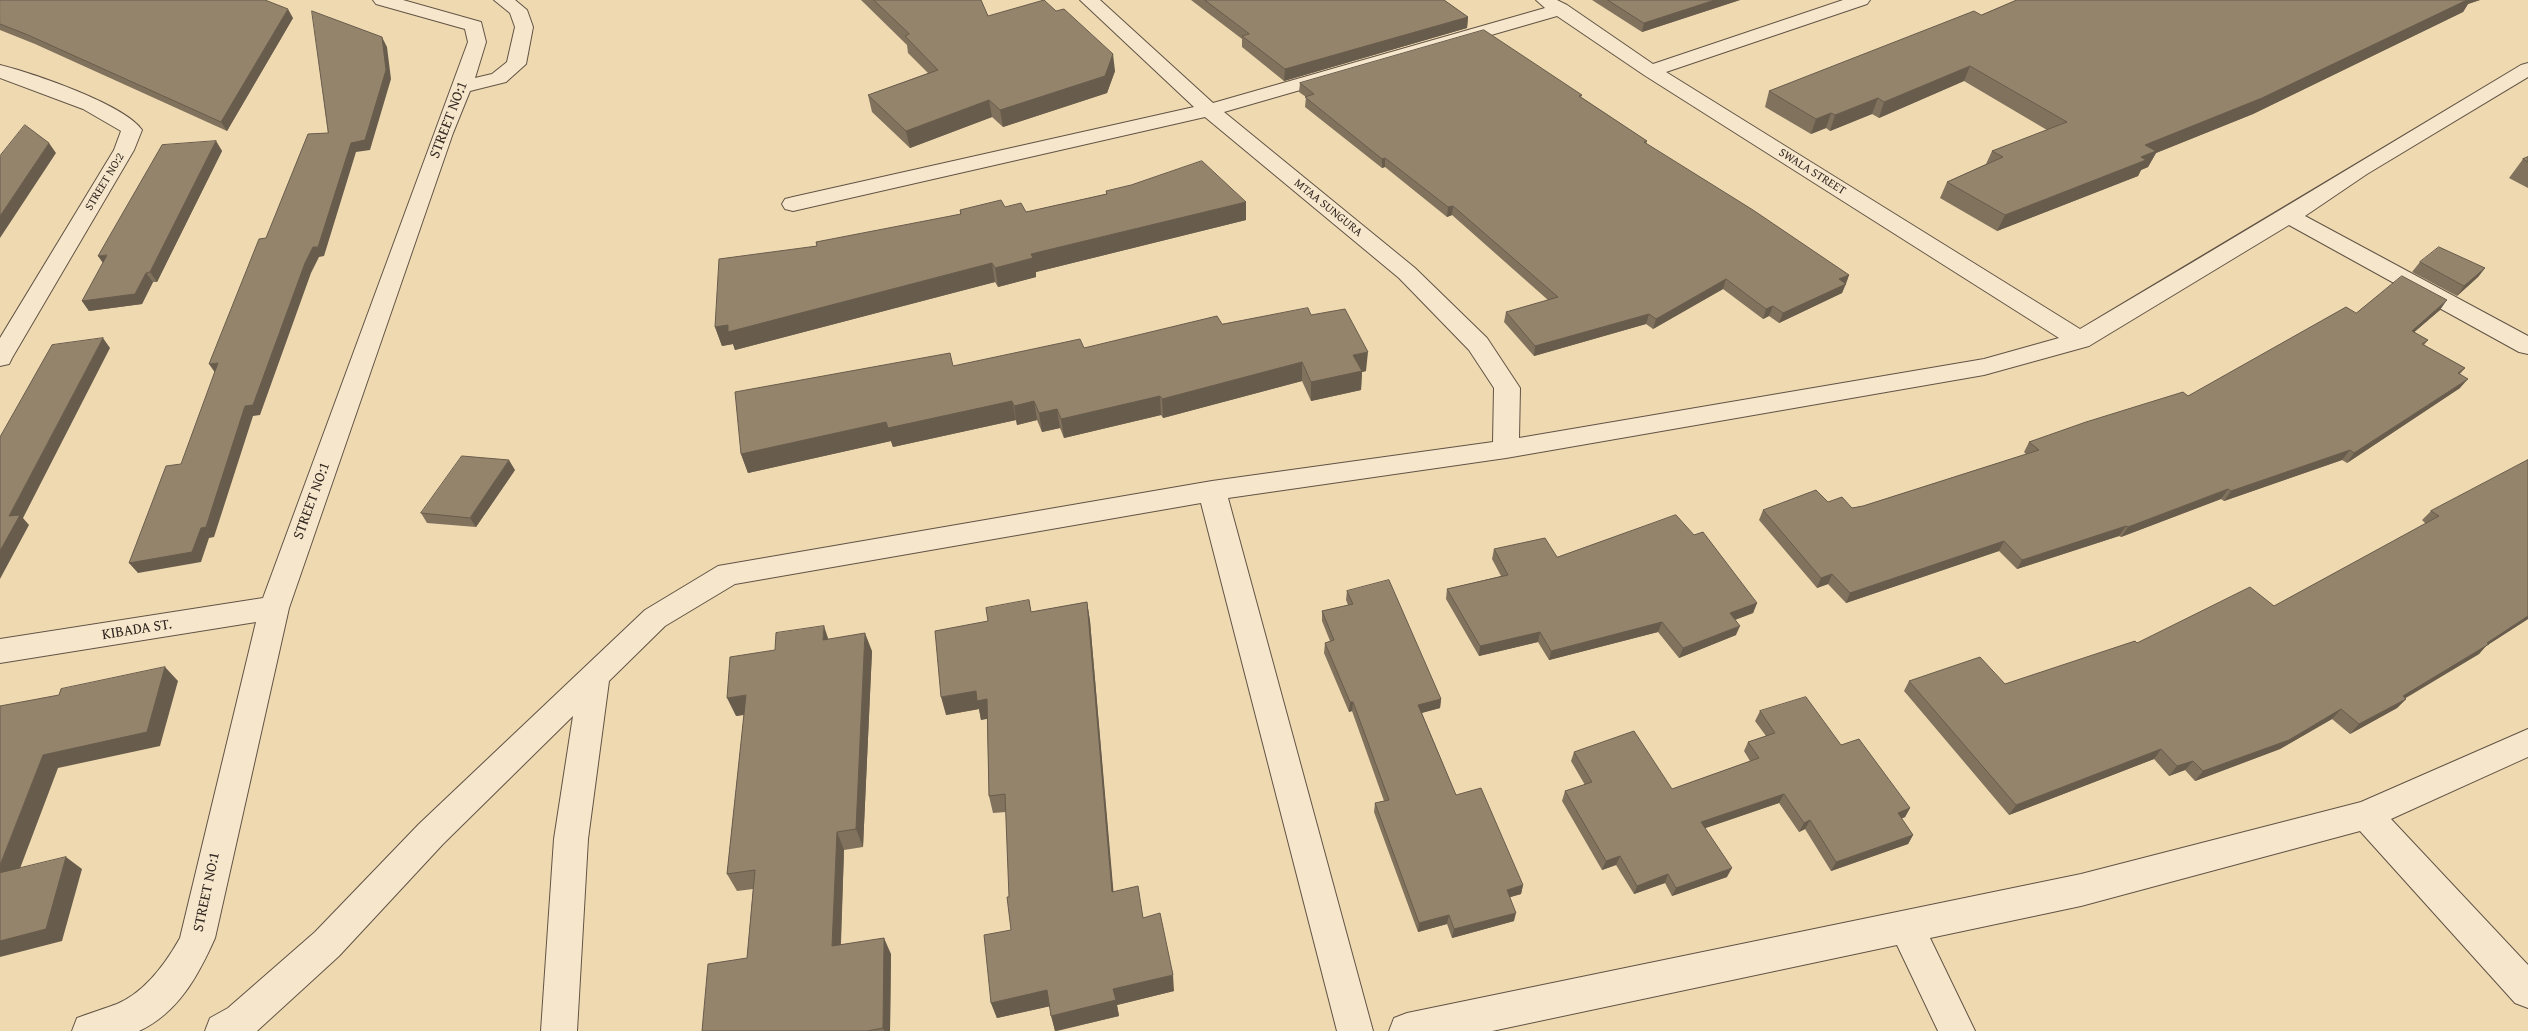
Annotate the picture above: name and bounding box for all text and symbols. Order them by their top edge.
street label: STREET NO:1 [426,79,472,161]
street label: SWALA STREET [1776,146,1848,198]
street label: STREET NO:2 [82,151,128,213]
street label: MTAA SUNGURA [1291,176,1365,240]
street label: STREET NO:1 [290,460,334,542]
street label: KIBADA ST. [101,616,173,644]
street label: STREET NO:1 [190,850,224,934]

